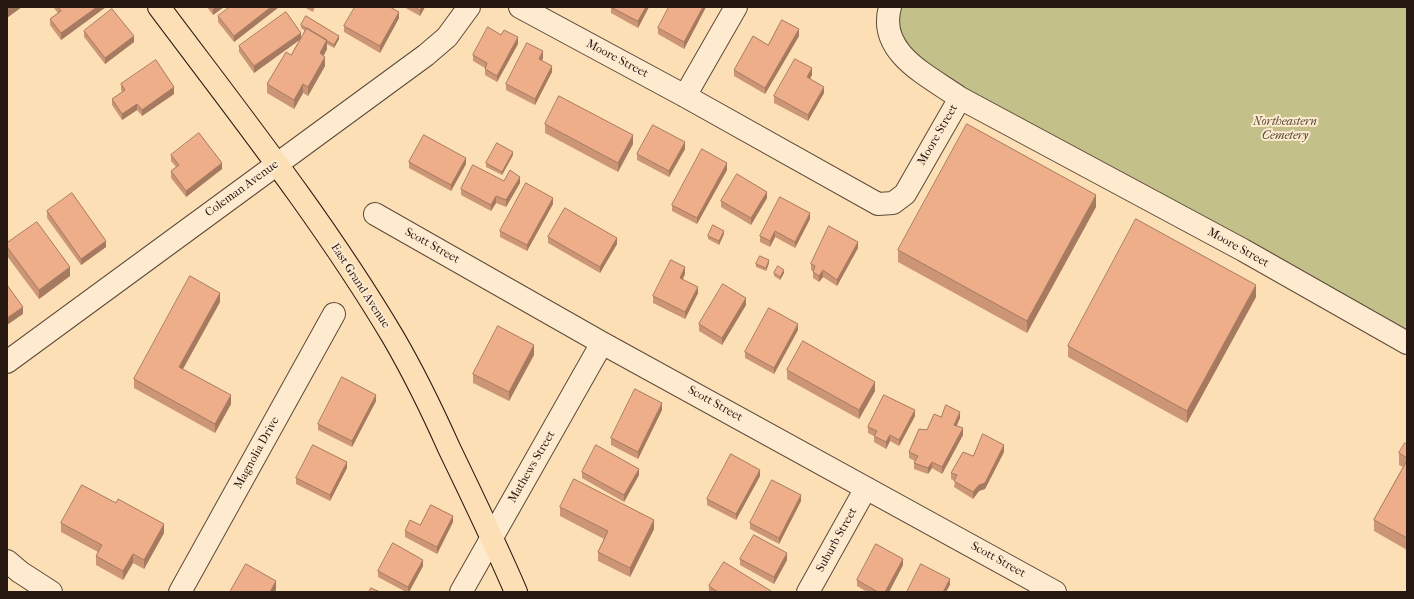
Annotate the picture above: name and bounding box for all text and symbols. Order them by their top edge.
street label: Moore Street [584,37,650,81]
street label: Moore Street [915,102,961,168]
park label: Northeastern Cemetery [1253,115,1317,143]
street label: Coleman Avenue [203,158,281,220]
street label: Scott Street [402,225,462,267]
street label: Moore Street [1205,225,1271,271]
street label: East Grand Avenue [327,241,393,331]
street label: Scott Street [685,383,745,425]
street label: Magnolia Drive [231,414,283,492]
street label: Mathews Street [506,428,558,506]
street label: Suburb Street [813,505,861,575]
street label: Scott Street [968,539,1028,581]

